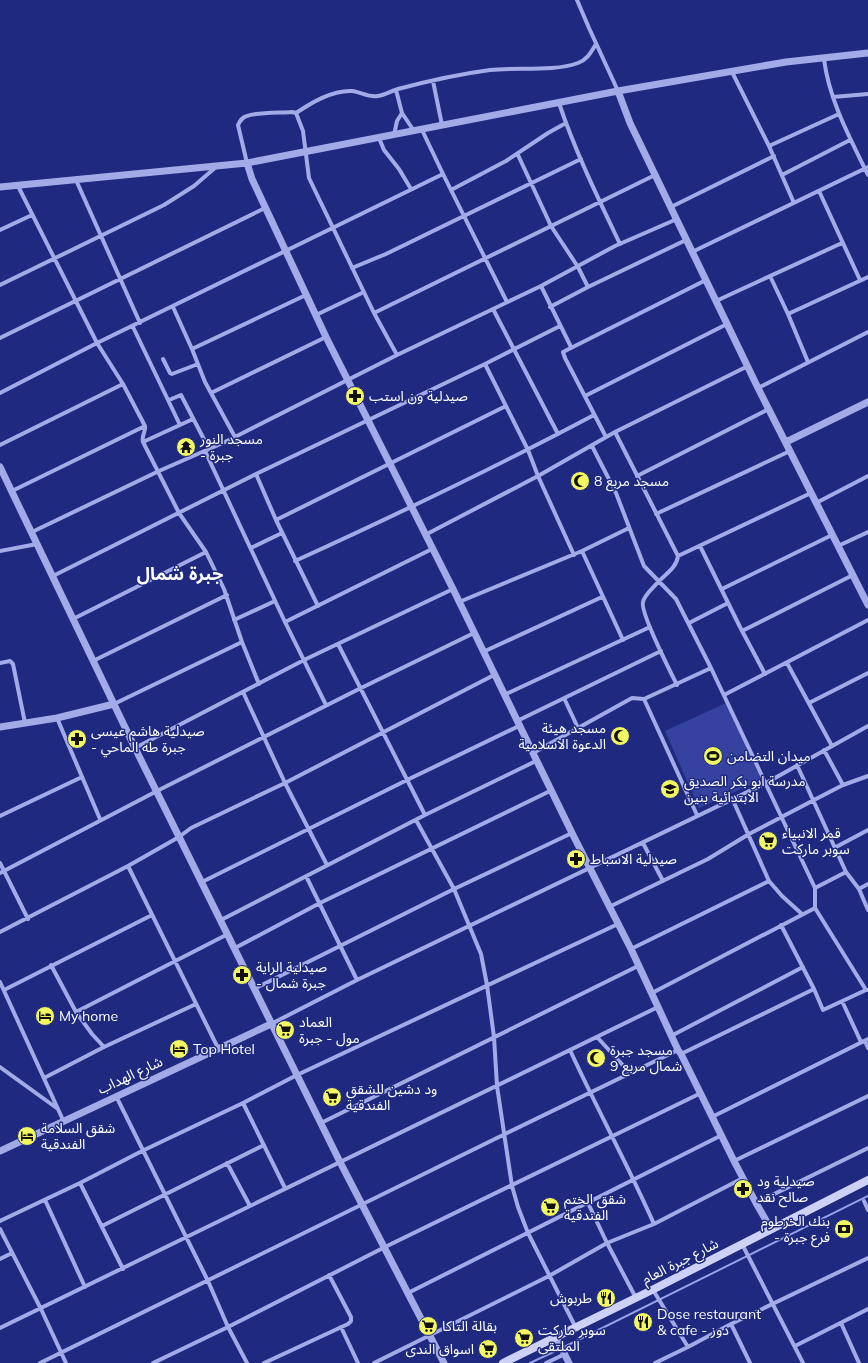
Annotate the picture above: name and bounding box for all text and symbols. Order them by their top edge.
pharmacy icon: صيدلية ون استب [344,385,366,407]
place label: صيدلية ون استب [369,387,468,405]
place label: مسجد النور - جبرة [199,430,263,464]
temple icon: مسجد النور - جبرة [175,436,197,458]
mosque icon: مسجد مربع 8 [569,470,591,492]
place label: مسجد مربع 8 [594,472,669,492]
district label: جبرة شمال [137,562,223,585]
place label: مسجد هيئة الدعوة الاسلامية [518,719,606,753]
place label: صيدلية هاشم عيسى - جبرة طه الماحي [91,722,205,758]
mosque icon: مسجد هيئة الدعوة الاسلامية [609,725,631,747]
pharmacy icon: صيدلية هاشم عيسى - جبرة طه الماحي [66,728,88,750]
sports icon: ميدان التضامن [702,745,724,767]
place label: ميدان التضامن [727,747,811,765]
place label: مدرسة ابو بكر الصديق الابتدائية بنين [684,772,806,806]
school or university icon: مدرسة ابو بكر الصديق الابتدائية بنين [659,778,681,800]
place label: قمر الانبياء سوبر ماركت [782,824,850,858]
supermarket icon: قمر الانبياء سوبر ماركت [757,830,779,852]
pharmacy icon: صيدلية الاسباط [565,848,587,870]
place label: صيدلية الاسباط [590,850,677,868]
place label: صيدلية الراية - جبرة شمال [256,958,327,992]
pharmacy icon: صيدلية الراية - جبرة شمال [231,964,253,986]
hotel icon: My home [34,1005,56,1027]
place label: My home [59,1007,118,1025]
place label: العماد مول - جبرة [299,1013,360,1047]
supermarket icon: العماد مول - جبرة [274,1019,296,1041]
hotel icon: Top Hotel [168,1038,190,1060]
place label: Top Hotel [193,1040,255,1058]
place label: مسجد جبرة شمال مربع 9 [610,1041,682,1077]
mosque icon: مسجد جبرة شمال مربع 9 [585,1047,607,1069]
street label: شارع الهداب [95,1052,166,1100]
place label: ود دشين للشقق الفندقية [346,1080,437,1114]
supermarket icon: ود دشين للشقق الفندقية [321,1086,343,1108]
place label: شقق السلامة الفندقية [41,1119,115,1153]
hotel icon: شقق السلامة الفندقية [16,1125,38,1147]
place label: صيدلية ود صالح نقد [757,1172,815,1208]
pharmacy icon: صيدلية ود صالح نقد [732,1178,754,1200]
place label: شقق الختم الفندقية [564,1190,626,1224]
supermarket icon: شقق الختم الفندقية [539,1196,561,1218]
place label: بنك الخرطوم - فرع جبرة [761,1212,830,1248]
bank icon: بنك الخرطوم - فرع جبرة [833,1218,855,1240]
street label: شارع جبرة العام [639,1234,722,1290]
restaurant icon: طربوش [595,1287,617,1309]
place label: طربوش [550,1289,592,1307]
place label: Dose restaurant & cafe - دوز [657,1305,761,1339]
restaurant icon: Dose restaurant & cafe - دوز [632,1311,654,1333]
supermarket icon: بقالة التاكا [417,1315,439,1337]
place label: بقالة التاكا [442,1317,497,1335]
place label: سوبر ماركت الملتقى [538,1321,606,1355]
supermarket icon: سوبر ماركت الملتقى [513,1327,535,1349]
supermarket icon: اسواق الندى [477,1338,499,1360]
place label: اسواق الندى [405,1340,474,1358]

